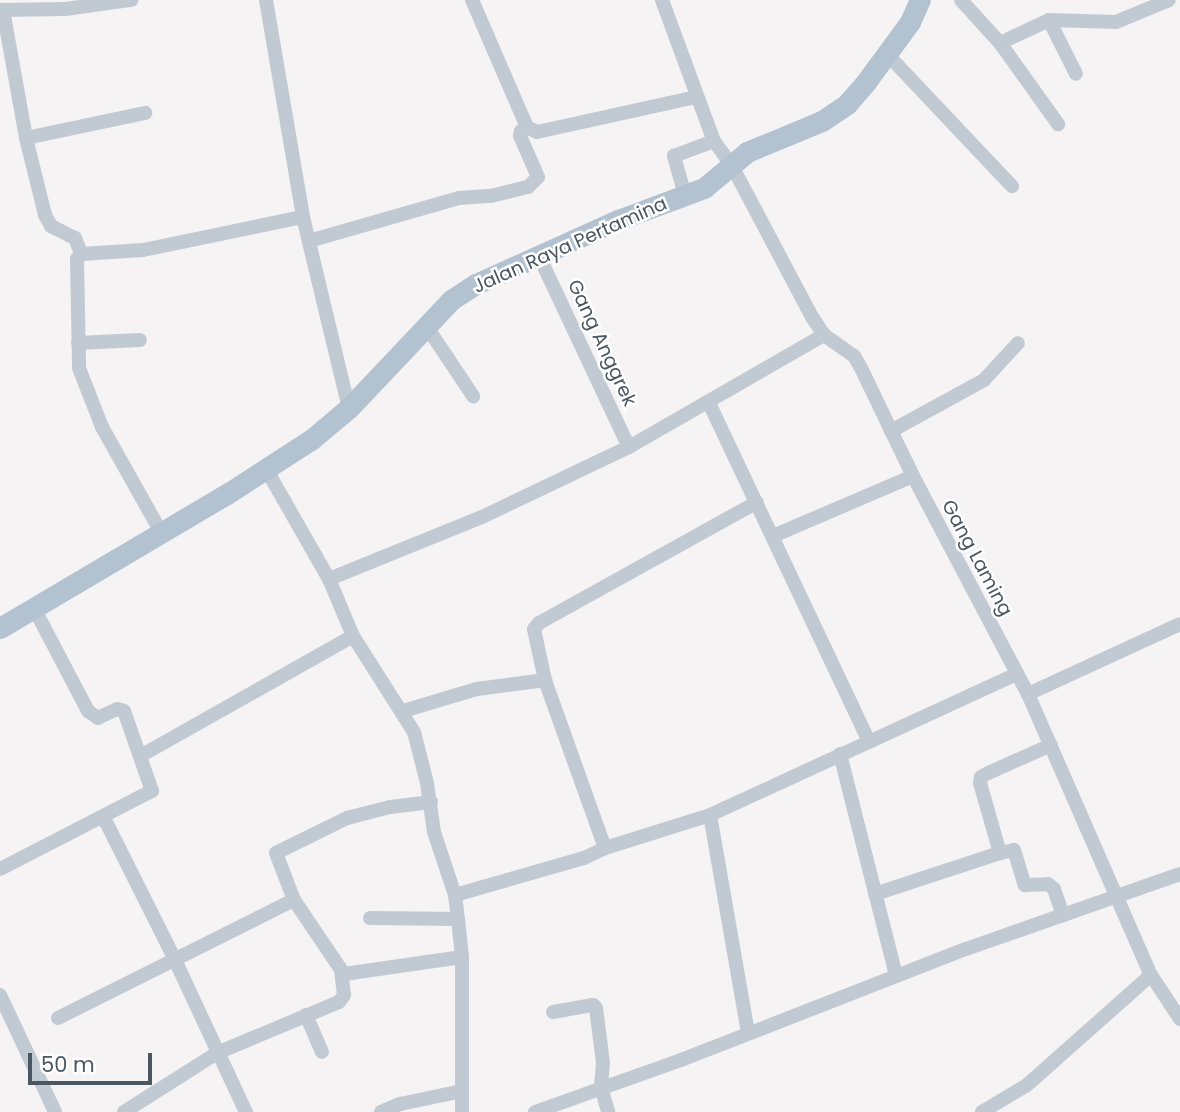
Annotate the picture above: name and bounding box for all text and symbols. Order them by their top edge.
street label: Jalan Raya Pertamina [470,192,670,298]
street label: Gang Anggrek [563,276,641,410]
street label: Gang Laming [937,496,1017,620]
scale bar [32,1038,156,1082]
text: 50 m [41,1050,95,1079]

